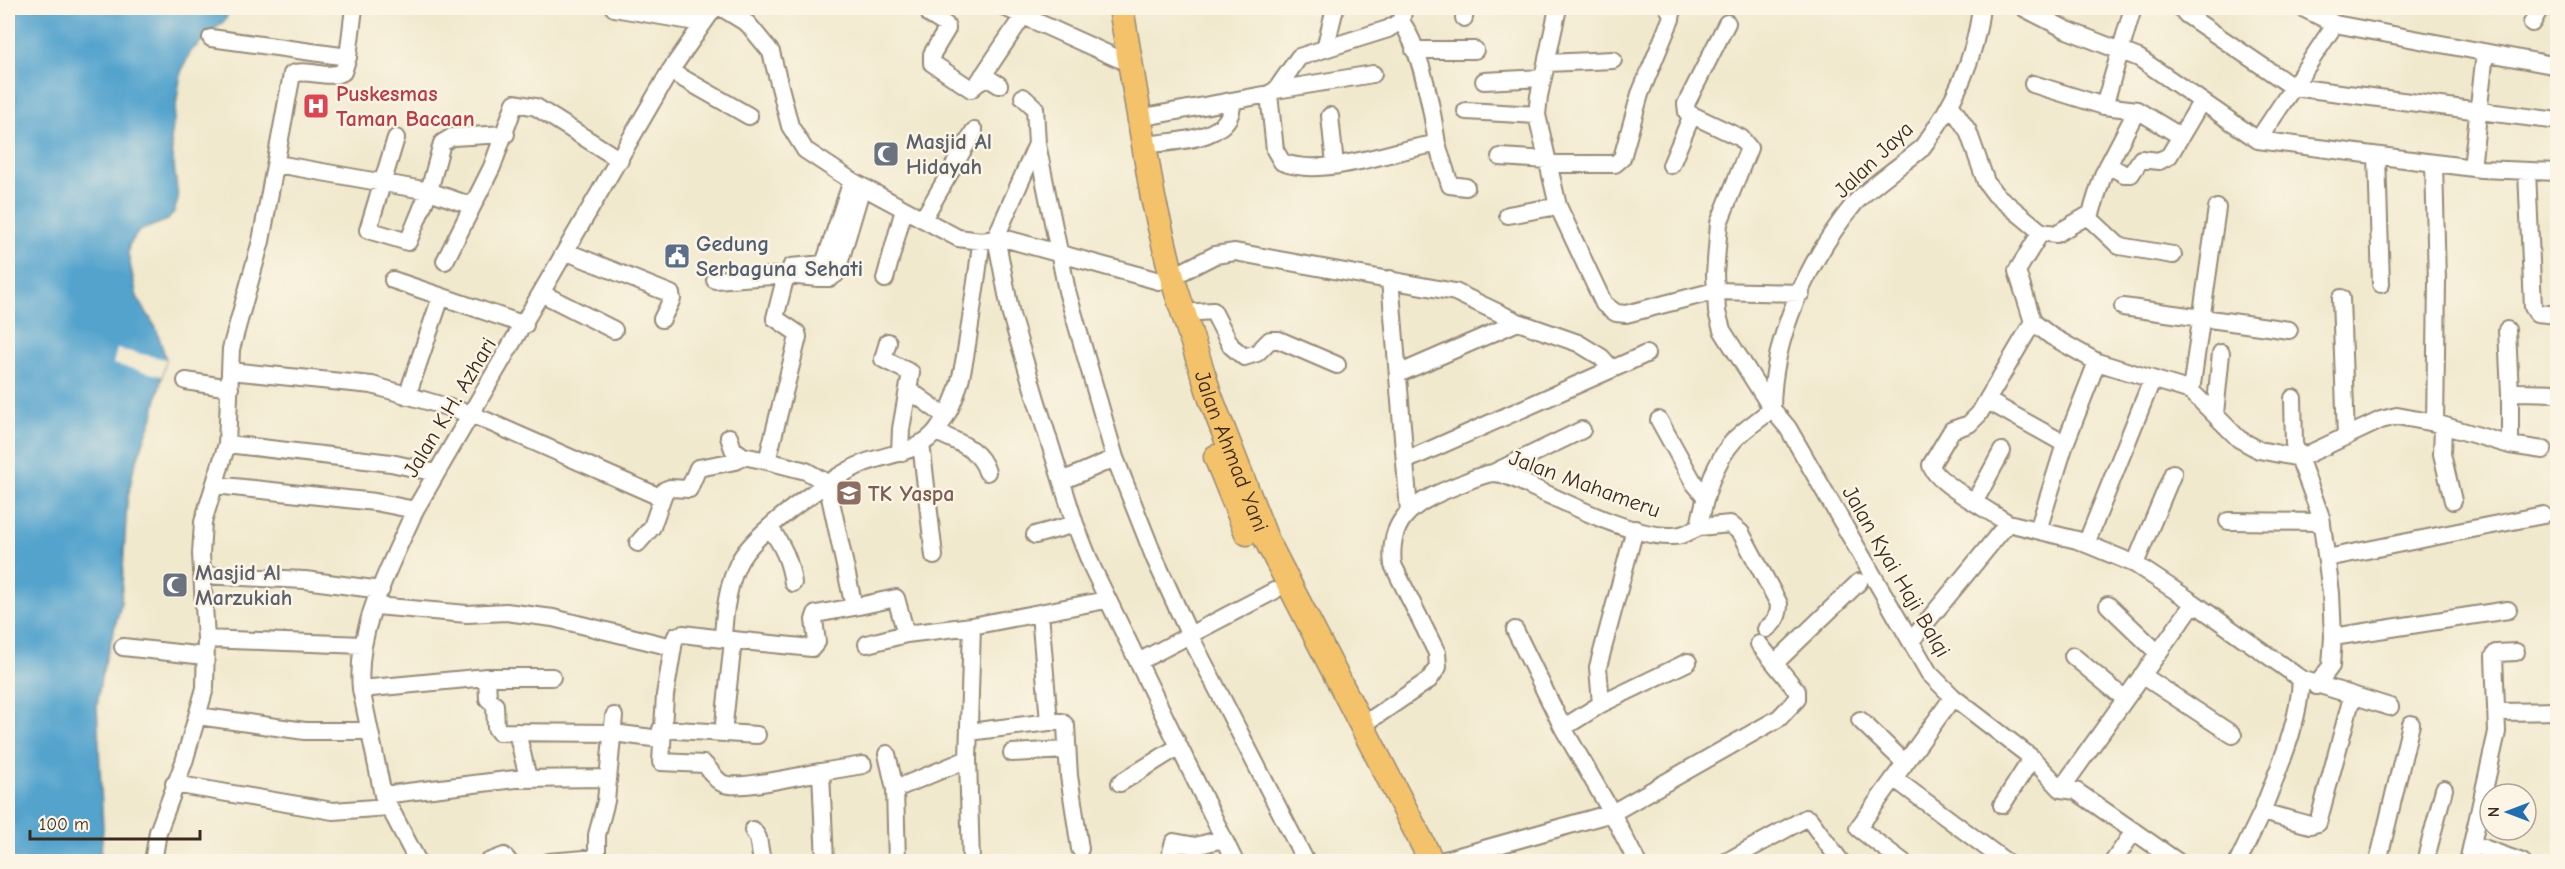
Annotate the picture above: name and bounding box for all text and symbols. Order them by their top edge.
place label: Puskesmas Taman Bacaan [336,81,475,132]
hospital icon: Puskesmas Taman Bacaan [301,91,331,121]
street label: Jalan Jaya [1829,116,1918,204]
place label: Masjid Al Hidayah [906,129,992,180]
mosque icon: Masjid Al Hidayah [871,139,901,169]
place label: Gedung Serbaguna Sehati [696,231,863,282]
public building icon: Gedung Serbaguna Sehati [662,241,692,271]
street label: Jalan K.H. Azhari [398,333,502,482]
street label: Jalan Ahmad Yani [1189,367,1274,536]
street label: Jalan Mahameru [1505,444,1664,523]
school or university icon: TK Yaspa [834,478,864,508]
place label: TK Yaspa [868,481,954,507]
street label: Jalan Kyai Haji Balqi [1836,481,1956,662]
place label: Masjid Al Marzukiah [195,560,292,611]
mosque icon: Masjid Al Marzukiah [160,570,190,600]
north arrow [2478,782,2538,842]
scale bar [30,803,200,841]
text: N [2485,807,2503,817]
text: 100 m [39,814,89,835]

